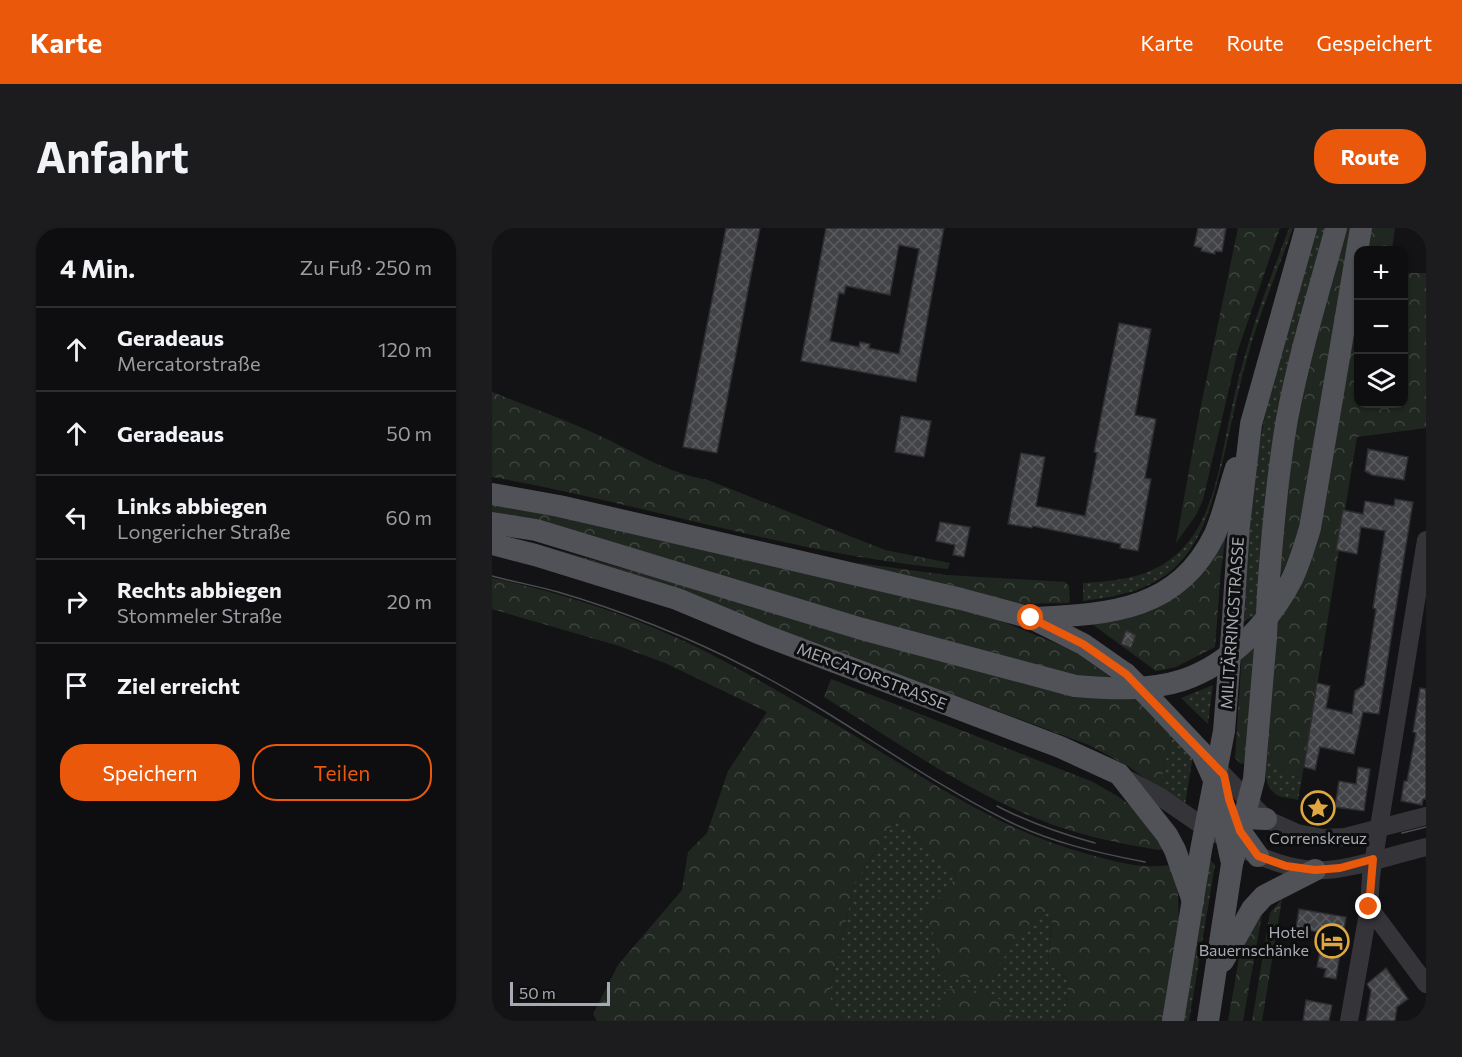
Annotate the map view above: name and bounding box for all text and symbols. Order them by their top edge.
text: Karte [30,25,102,59]
text: Karte [1140,30,1193,55]
text: Route [1226,30,1284,55]
text: Gespeichert [1317,30,1432,55]
button: Route [1314,129,1426,184]
text: Anfahrt [36,130,189,182]
map controls [1354,246,1408,408]
button: + [1354,246,1408,300]
text: 4 Min. [60,252,135,283]
text: Zu Fuß · 250 m [300,255,432,279]
button: − [1354,300,1408,354]
text: Geradeaus [117,324,224,351]
icon: ahead [60,333,93,366]
text: 120 m [378,337,432,361]
text: Mercatorstraße [117,351,260,375]
button: layers [1354,354,1408,408]
icon: ahead [60,417,93,450]
text: Geradeaus [117,420,224,447]
text: 50 m [386,421,432,445]
text: Links abbiegen [117,492,267,519]
icon: left [60,501,93,534]
text: 60 m [386,505,432,529]
text: Longericher Straße [117,519,291,543]
street label: MILITÄRRINGSTRASSE [1216,536,1247,710]
text: Rechts abbiegen [117,576,282,603]
icon: right [60,585,93,618]
text: 20 m [387,589,432,613]
text: Stommeler Straße [117,603,282,627]
route start [1017,604,1043,630]
street label: MERCATORSTRASSE [795,638,950,713]
icon: arrive [60,669,93,702]
text: Ziel erreicht [117,672,240,699]
button: Speichern [60,744,240,801]
button: Teilen [252,744,432,801]
place icon: Correnskreuz [1300,790,1336,826]
place label: Correnskreuz [1269,828,1367,847]
route end [1355,893,1381,919]
place label: Hotel Bauernschänke [1199,922,1309,959]
hotel icon: Hotel Bauernschänke [1314,923,1350,959]
scale bar [510,979,610,1006]
text: 50 m [519,983,556,1002]

